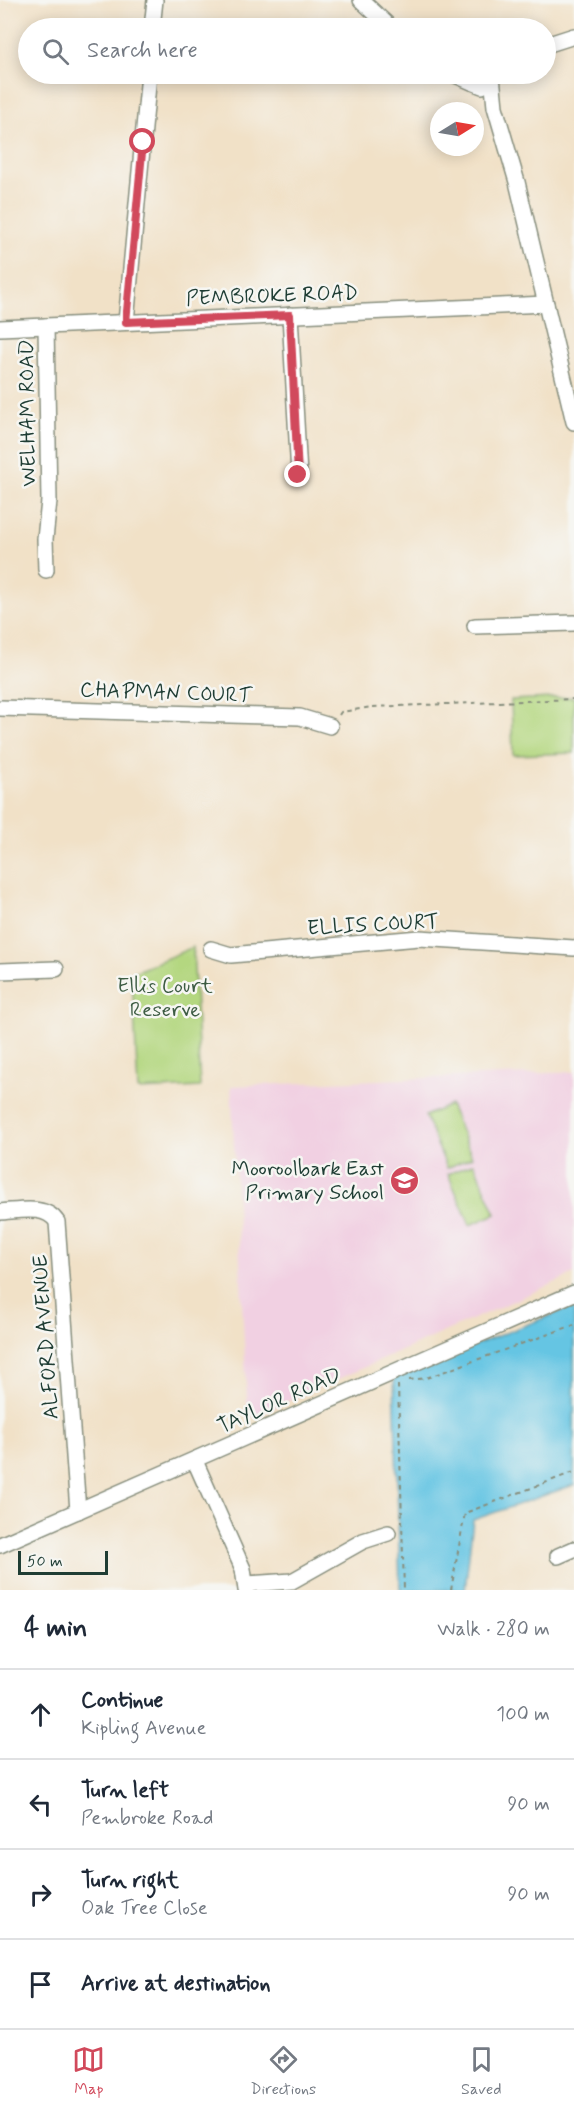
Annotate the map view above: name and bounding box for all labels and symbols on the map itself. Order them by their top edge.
north arrow [430,102,484,156]
route start [129,128,155,154]
street label: PEMBROKE ROAD [186,279,359,313]
street label: WELHAM ROAD [13,339,43,487]
route end [284,461,310,487]
street label: CHAPMAN COURT [80,676,253,710]
street label: ELLIS COURT [307,908,440,942]
park label: Ellis Court Reserve [117,972,214,1024]
place label: Mooroolbark East Primary School [232,1155,384,1207]
school or university icon: Mooroolbark East Primary School [389,1164,421,1196]
street label: ALFORD AVENUE [26,1254,66,1420]
street label: TAYLOR ROAD [213,1361,346,1441]
scale bar [18,1548,108,1576]

